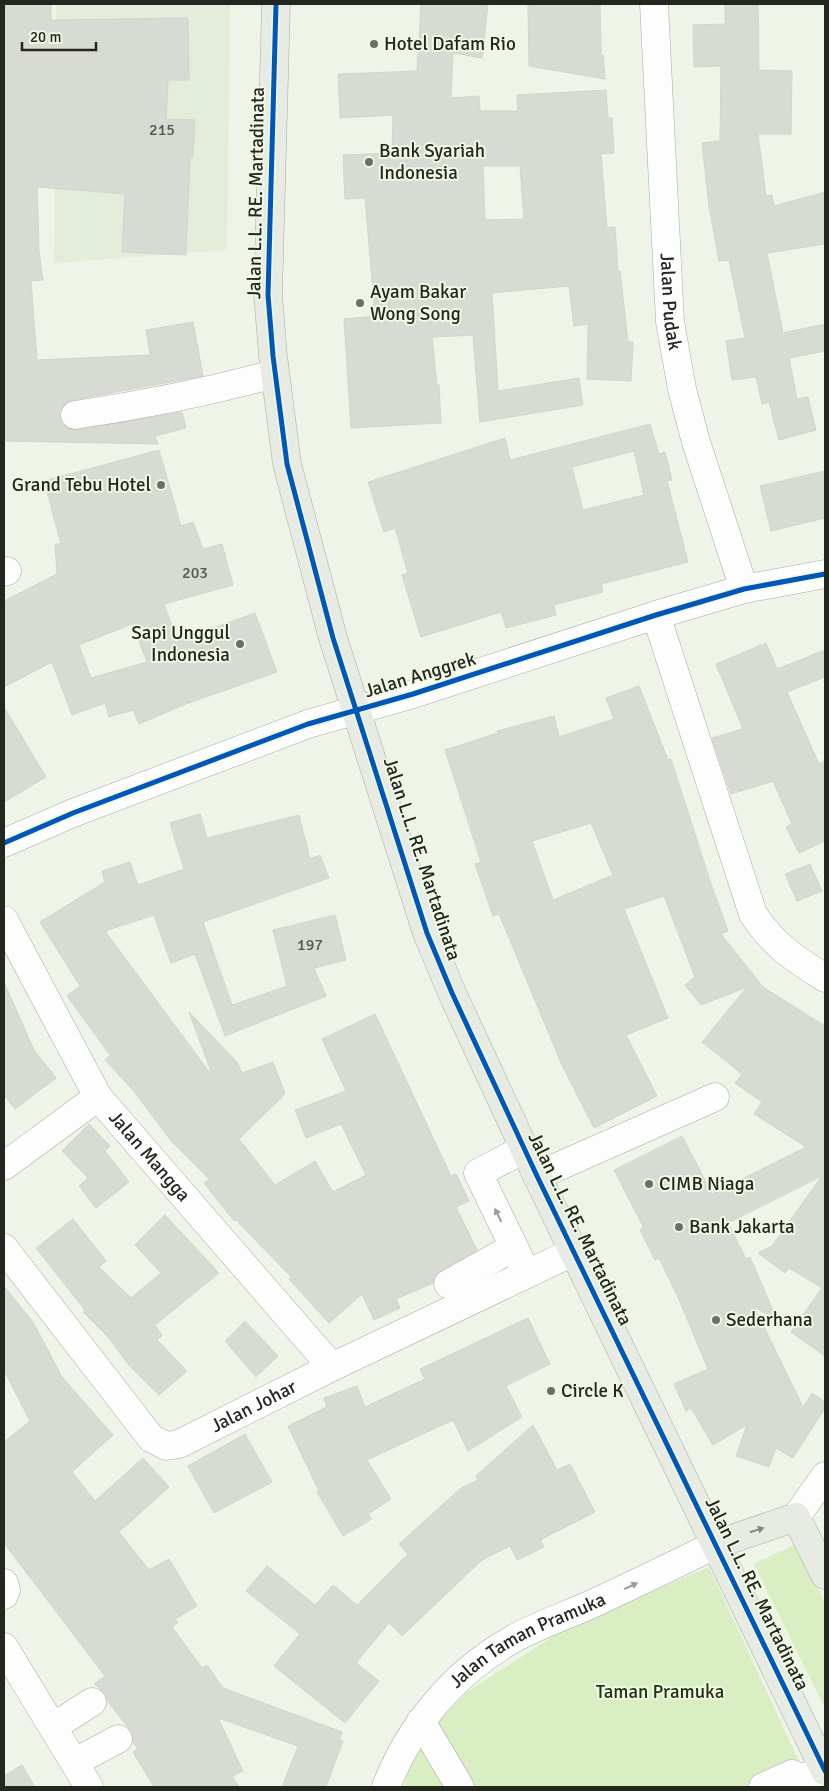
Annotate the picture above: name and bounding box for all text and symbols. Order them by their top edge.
scale bar [22,20,96,52]
text: 20 m [30,28,61,46]
place label: Hotel Dafam Rio [384,32,516,56]
marker: Hotel Dafam Rio [368,38,380,50]
street label: Jalan L.L. RE. Martadinata [242,87,270,299]
house number: 215 [149,120,175,140]
place label: Bank Syariah Indonesia [379,139,485,185]
marker: Bank Syariah Indonesia [363,156,375,168]
street label: Jalan Pudak [655,252,687,353]
place label: Ayam Bakar Wong Song [370,280,466,326]
marker: Ayam Bakar Wong Song [354,297,366,309]
place label: Grand Tebu Hotel [12,473,151,497]
marker: Grand Tebu Hotel [155,479,167,491]
house number: 203 [182,563,208,583]
place label: Sapi Unggul Indonesia [131,621,230,667]
marker: Sapi Unggul Indonesia [234,638,246,650]
street label: Jalan Anggrek [361,647,479,703]
street label: Jalan L.L. RE. Martadinata [378,754,466,964]
house number: 197 [297,935,323,955]
street label: Jalan Mangga [104,1106,195,1207]
street label: Jalan L.L. RE. Martadinata [523,1128,637,1330]
place label: CIMB Niaga [659,1172,754,1196]
marker: CIMB Niaga [643,1178,655,1190]
one-way arrow [494,1208,502,1222]
place label: Bank Jakarta [689,1215,795,1239]
marker: Bank Jakarta [673,1221,685,1233]
place label: Sederhana [726,1308,813,1332]
marker: Sederhana [710,1314,722,1326]
street label: Jalan Johar [207,1375,301,1438]
place label: Circle K [561,1379,624,1403]
marker: Circle K [545,1385,557,1397]
street label: Jalan L.L. RE. Martadinata [700,1493,814,1695]
one-way arrow [749,1526,764,1533]
one-way arrow [624,1581,638,1589]
street label: Jalan Taman Pramuka [444,1587,610,1693]
park label: Taman Pramuka [596,1680,724,1704]

